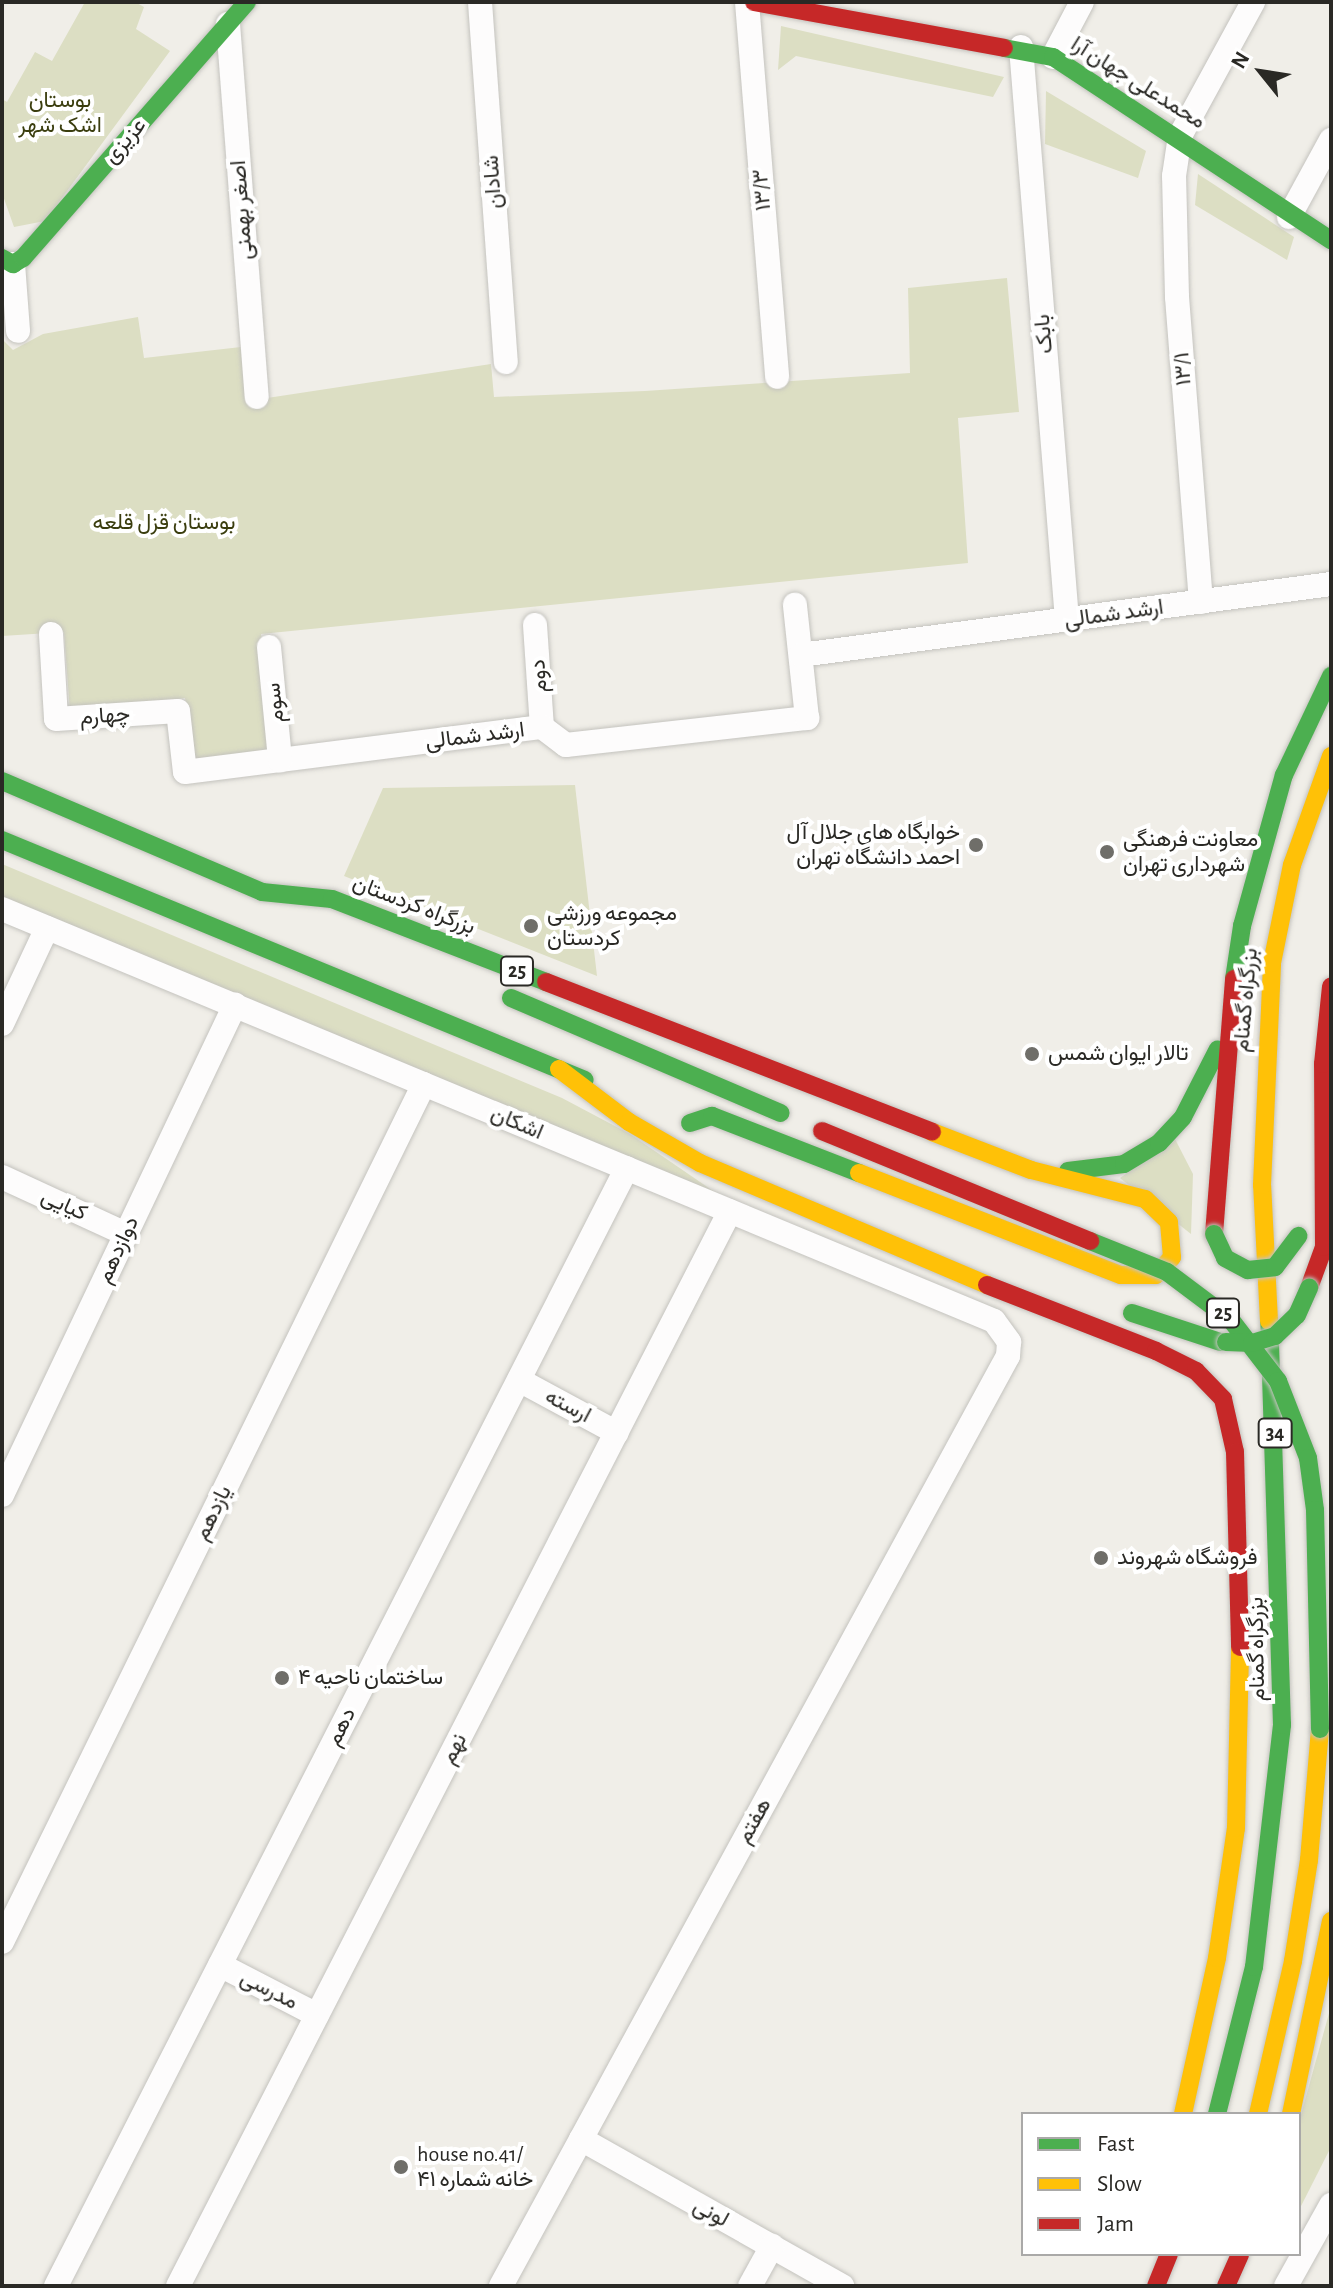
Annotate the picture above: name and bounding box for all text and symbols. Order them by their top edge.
street label: محمدعلی جهان آرا [1066,31,1210,135]
north arrow [1221,32,1301,112]
text: N [1227,48,1254,72]
park label: بوستان اشک شهر [18,87,102,138]
street label: عزیزی [98,113,152,169]
street label: شادان [478,154,508,210]
street label: اصغر بهمنی [225,159,259,261]
street label: ۱۳/۳ [747,168,777,212]
street label: بابک [1029,313,1059,355]
street label: ۱۳/۱ [1169,351,1197,387]
park label: بوستان قزل قلعه [93,510,235,536]
street label: ارشد شمالی [1063,594,1165,634]
street label: دوم [525,658,553,694]
street label: سوم [260,682,290,724]
street label: چهارم [79,701,131,731]
street label: ارشد شمالی [424,717,526,755]
place label: خوابگاه های جلال آل احمد دانشگاه تهران [786,819,960,870]
place label: معاونت فرهنگی شهرداری تهران [1123,826,1258,878]
marker: خوابگاه های جلال آل احمد دانشگاه تهران [967,836,985,854]
marker: معاونت فرهنگی شهرداری تهران [1098,843,1116,861]
street label: بزرگراه کردستان [349,869,479,941]
place label: مجموعه ورزشی کردستان [547,900,677,952]
marker: مجموعه ورزشی کردستان [522,917,540,935]
street label: بزرگراه گمنام [1228,947,1264,1053]
road number: 25 [499,955,535,987]
place label: تالار ایوان شمس [1048,1041,1188,1067]
marker: تالار ایوان شمس [1023,1045,1041,1063]
street label: اشکان [487,1100,547,1146]
street label: کیایی [37,1183,91,1227]
street label: دوازدهم [91,1212,145,1288]
road number: 25 [1205,1297,1241,1329]
street label: ارسته [541,1383,595,1429]
road number: 34 [1257,1417,1293,1449]
street label: یازدهم [188,1481,238,1545]
place label: فروشگاه شهروند [1117,1545,1257,1571]
marker: فروشگاه شهروند [1092,1549,1110,1567]
street label: بزرگراه گمنام [1243,1597,1271,1701]
place label: ساختمان ناحیه ۴ [298,1665,443,1691]
marker: ساختمان ناحیه ۴ [273,1669,291,1687]
street label: دهم [320,1703,362,1751]
street label: نهم [435,1729,473,1769]
street label: هفتم [731,1794,777,1848]
street label: مدرسی [236,1964,302,2016]
legend [1021,2112,1301,2256]
text: Fast [1097,2132,1134,2156]
place label: house no.41/ خانه شماره ۴۱ [417,2141,533,2192]
marker: house no.41/ خانه شماره ۴۱ [392,2158,410,2176]
text: Slow [1097,2172,1142,2196]
street label: لونی [689,2193,733,2233]
text: Jam [1097,2212,1134,2236]

